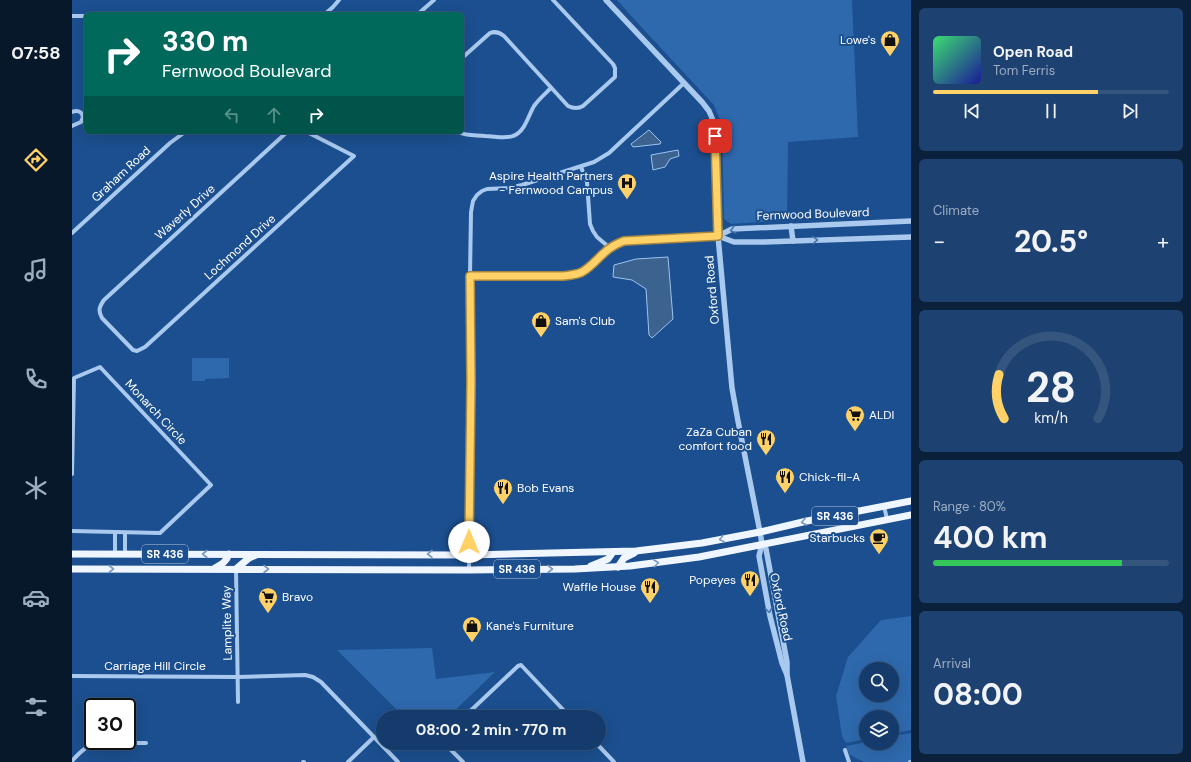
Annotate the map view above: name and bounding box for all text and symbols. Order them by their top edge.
text: 330 m [162,23,248,60]
icon: right [96,28,148,80]
shop icon: Lowe's [879,29,901,57]
place label: Lowe's [840,32,876,48]
text: 07:58 [11,41,61,65]
text: Open Road [993,42,1073,62]
text: Fernwood Boulevard [162,59,331,83]
text: Tom Ferris [993,62,1055,79]
icon: previous [961,100,983,122]
icon: pause [1040,100,1062,122]
icon: next [1119,100,1141,122]
icon: left [221,104,243,126]
icon: ahead [263,104,285,126]
icon: right [305,104,327,126]
pin [698,119,732,153]
icon: arrive [704,125,726,147]
street label: Graham Road [88,142,154,206]
icon: directions [22,146,50,174]
place label: Aspire Health Partners - Fernwood Campus [489,168,613,198]
hospital icon: Aspire Health Partners - Fernwood Campus [616,172,638,200]
street label: Waverly Drive [152,181,219,243]
text: Climate [933,202,979,219]
street label: Fernwood Boulevard [756,204,870,224]
street label: Lochmond Drive [201,211,279,283]
text: 20.5° [1014,222,1088,261]
one-way arrow [729,225,736,234]
text: − [933,227,945,256]
text: + [1157,227,1169,256]
one-way arrow [812,236,818,244]
street label: Oxford Road [701,255,723,325]
icon: music [22,256,50,284]
shop icon: Sam's Club [530,310,552,338]
place label: Sam's Club [555,313,615,329]
text: 28 [1026,361,1076,415]
icon: phone [22,365,50,393]
street label: Monarch Circle [122,376,191,448]
supermarket icon: ALDI [844,404,866,432]
place label: ALDI [869,407,894,423]
text: km/h [1034,409,1068,427]
place label: ZaZa Cuban comfort food [678,424,752,454]
restaurant icon: ZaZa Cuban comfort food [755,428,777,456]
restaurant icon: Chick-fil-A [774,466,796,494]
place label: Chick-fil-A [799,469,860,485]
icon: climate [22,474,50,502]
restaurant icon: Bob Evans [492,477,514,505]
place label: Bob Evans [517,480,574,496]
text: Range · 80% [933,498,1006,515]
road number: SR 436 [812,507,858,525]
one-way arrow [801,517,807,525]
text: 400 km [933,518,1047,557]
position arrow [448,521,490,563]
cafe icon: Starbucks [868,527,890,555]
place label: Starbucks [809,530,865,546]
one-way arrow [719,535,725,543]
road number: SR 436 [142,545,188,563]
one-way arrow [202,550,208,558]
one-way arrow [427,550,433,558]
one-way arrow [653,559,659,568]
road number: SR 436 [494,560,540,578]
one-way arrow [108,565,114,573]
one-way arrow [263,565,269,573]
one-way arrow [547,565,553,573]
restaurant icon: Popeyes [739,569,761,597]
place label: Popeyes [689,572,736,588]
street label: Oxford Road [766,572,796,642]
restaurant icon: Waffle House [639,576,661,604]
place label: Waffle House [563,579,636,595]
icon: car [22,584,50,612]
street label: Lamplite Way [218,585,236,661]
supermarket icon: Bravo [257,586,279,614]
place label: Bravo [282,589,313,605]
one-way arrow [764,606,773,613]
shop icon: Kane's Furniture [461,615,483,643]
place label: Kane's Furniture [486,618,574,634]
text: Arrival [933,655,971,672]
street label: Carriage Hill Circle [104,658,206,674]
map controls [859,662,899,750]
button: search [859,662,899,702]
text: 08:00 [933,675,1023,714]
icon: filters [22,693,50,721]
speed limit sign: 30 [84,698,136,750]
button: layers [859,710,899,750]
text: 08:00 · 2 min · 770 m [416,720,566,740]

